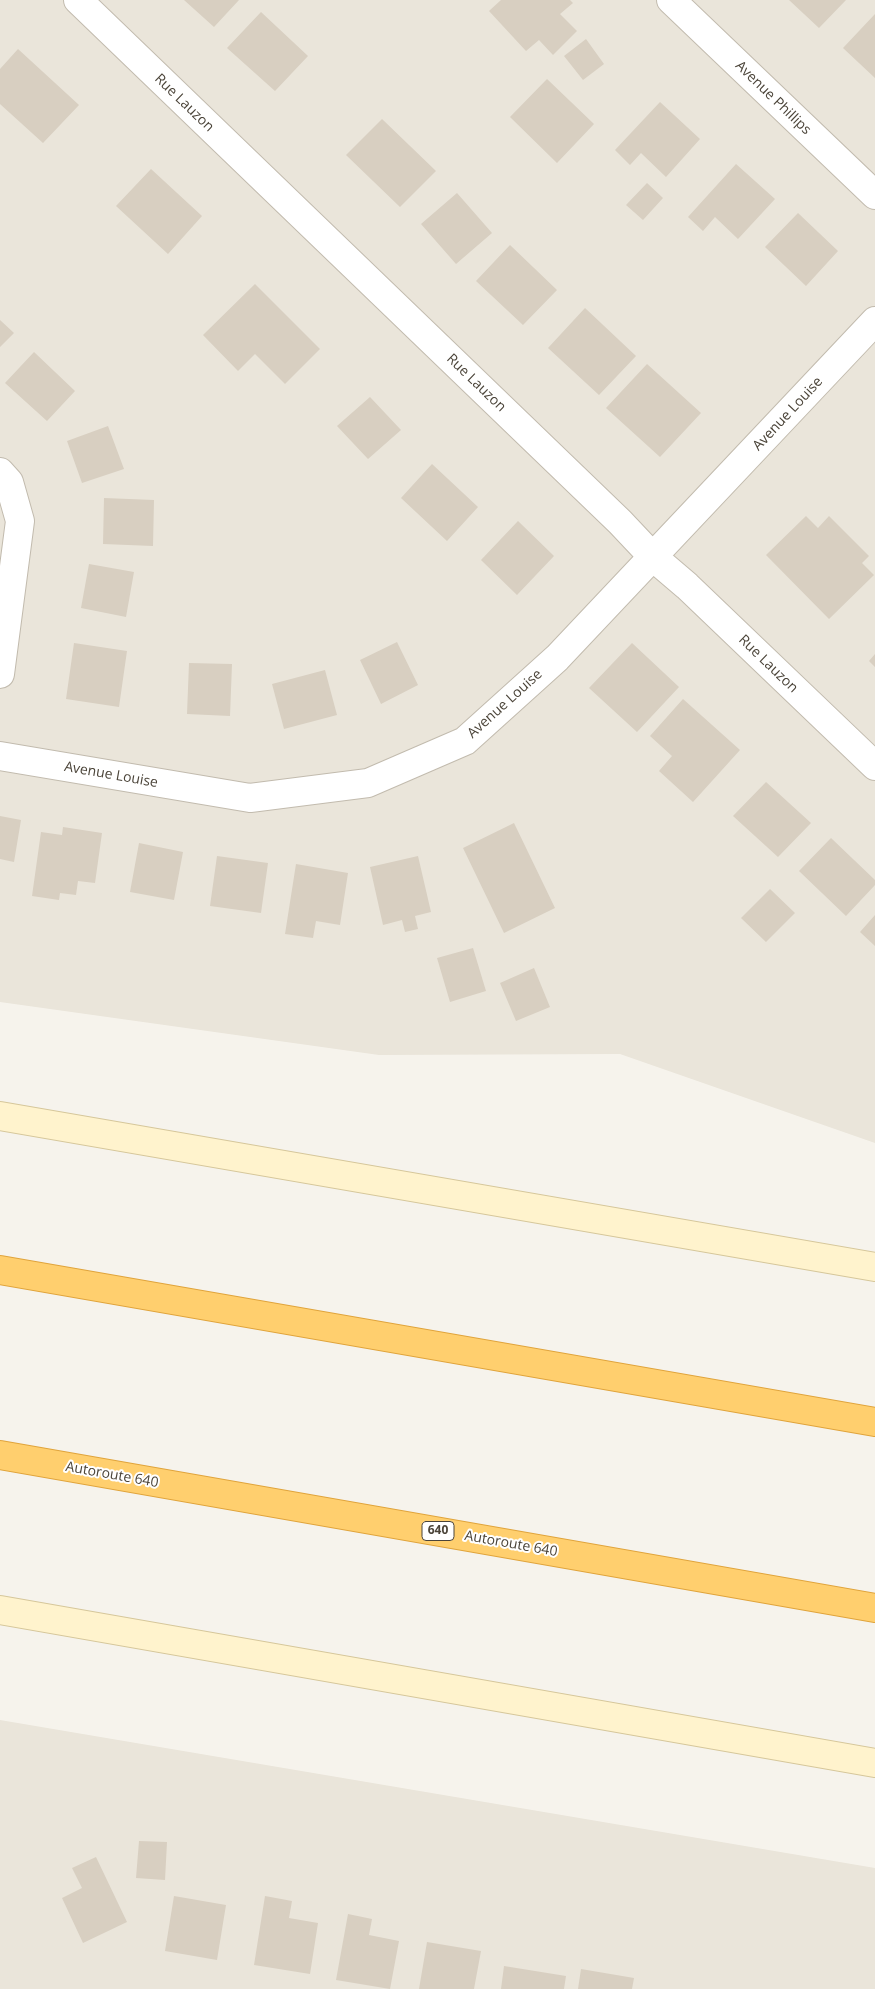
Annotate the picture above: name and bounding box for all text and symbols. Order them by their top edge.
street label: Avenue Phillips [732,58,814,138]
street label: Rue Lauzon [151,71,217,135]
street label: Rue Lauzon [443,351,509,415]
street label: Avenue Louise [750,374,826,454]
street label: Rue Lauzon [735,632,801,696]
street label: Avenue Louise [464,666,546,742]
street label: Avenue Louise [63,759,159,791]
street label: Autoroute 640 [64,1459,160,1491]
road number: 640 [422,1522,454,1540]
street label: Autoroute 640 [463,1528,559,1560]

